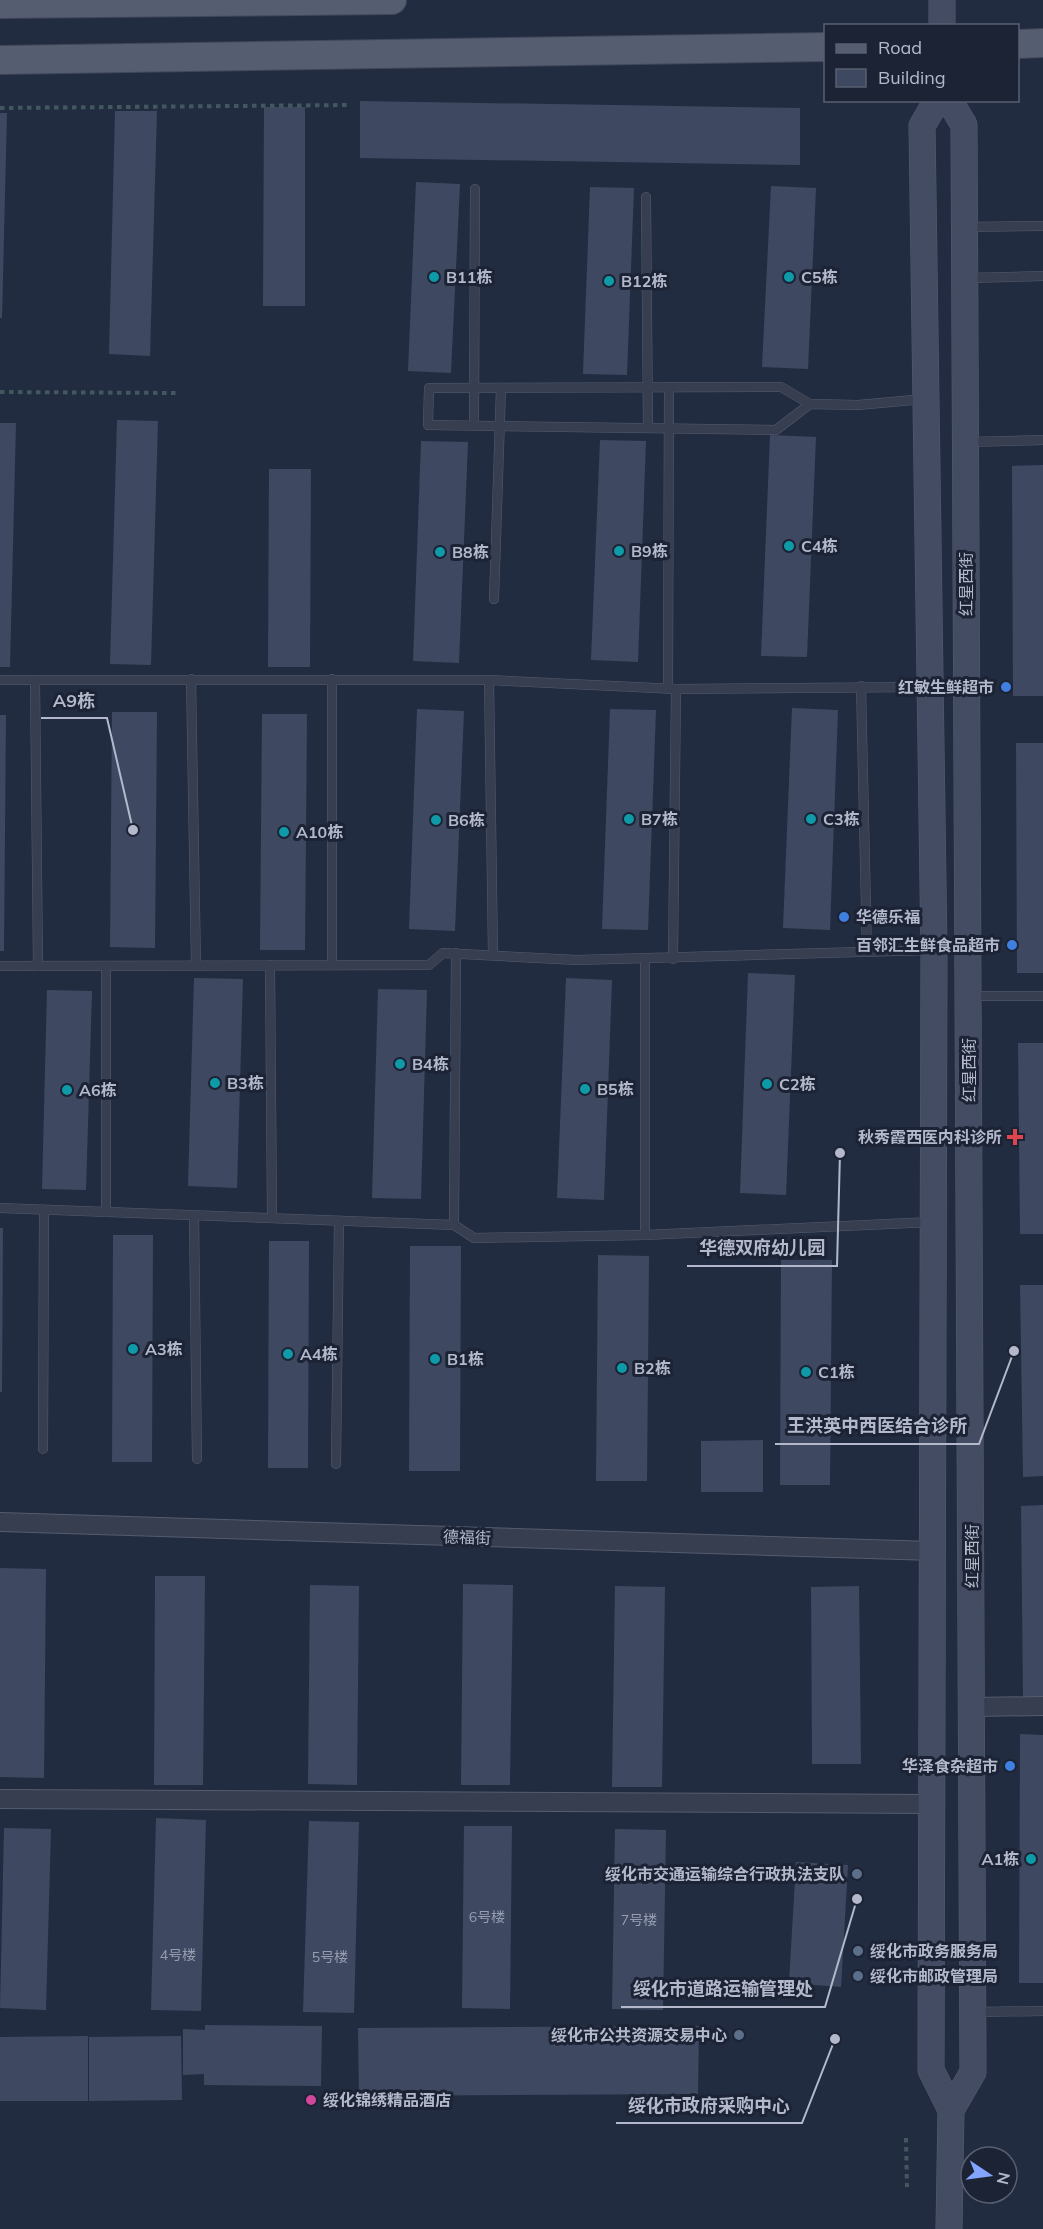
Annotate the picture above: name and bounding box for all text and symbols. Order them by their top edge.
legend [824,24,1019,102]
text: Road [878,36,922,59]
text: Building [878,66,946,89]
place label: B11栋 [446,267,492,287]
place label: C5栋 [801,267,838,287]
marker: B11栋 [427,270,441,284]
marker: C5栋 [782,270,796,284]
place label: B12栋 [621,271,667,291]
marker: B12栋 [602,274,616,288]
place label: C4栋 [801,536,838,556]
marker: C4栋 [782,539,796,553]
place label: B9栋 [631,541,668,561]
place label: B8栋 [452,542,489,562]
marker: B9栋 [612,544,626,558]
marker: B8栋 [433,545,447,559]
street label: 红星西街 [956,552,976,616]
place label: 红敏生鲜超市 [898,677,994,697]
marker: 红敏生鲜超市 [999,680,1013,694]
callout: A9栋 [41,682,107,718]
text: A9栋 [53,689,95,712]
place label: B7栋 [641,809,678,829]
place label: C3栋 [823,809,860,829]
place label: B6栋 [448,810,485,830]
marker: B7栋 [622,812,636,826]
marker: C3栋 [804,812,818,826]
marker: B6栋 [429,813,443,827]
place label: A10栋 [296,822,343,842]
marker: A10栋 [277,825,291,839]
place label: 华德乐福 [856,907,920,927]
marker: 华德乐福 [837,910,851,924]
place label: 百邻汇生鲜食品超市 [856,935,1000,955]
marker: 百邻汇生鲜食品超市 [1005,938,1019,952]
street label: 红星西街 [959,1038,979,1102]
place label: B4栋 [412,1054,449,1074]
marker: B4栋 [393,1057,407,1071]
place label: B3栋 [227,1073,264,1093]
place label: C2栋 [779,1074,816,1094]
marker: B3栋 [208,1076,222,1090]
marker: C2栋 [760,1077,774,1091]
place label: B5栋 [597,1079,634,1099]
place label: A6栋 [79,1080,117,1100]
marker: B5栋 [578,1082,592,1096]
marker: A6栋 [60,1083,74,1097]
place label: 秋秀霞西医内科诊所 [858,1127,1002,1147]
marker: 秋秀霞西医内科诊所 [1006,1128,1024,1146]
callout: 华德双府幼儿园 [687,1230,837,1266]
text: 华德双府幼儿园 [699,1236,825,1259]
place label: A3栋 [145,1339,183,1359]
marker: A3栋 [126,1342,140,1356]
place label: A4栋 [300,1344,338,1364]
marker: A4栋 [281,1347,295,1361]
place label: B1栋 [447,1349,484,1369]
marker: B1栋 [428,1352,442,1366]
place label: B2栋 [634,1358,671,1378]
marker: B2栋 [615,1361,629,1375]
place label: C1栋 [818,1362,855,1382]
marker: C1栋 [799,1365,813,1379]
callout: 王洪英中西医结合诊所 [775,1408,979,1444]
text: 王洪英中西医结合诊所 [787,1414,967,1437]
street label: 红星西街 [962,1524,982,1588]
street label: 德福街 [443,1526,491,1548]
place label: 华泽食杂超市 [902,1756,998,1776]
marker: 华泽食杂超市 [1003,1759,1017,1773]
place label: A1栋 [981,1849,1019,1869]
marker: A1栋 [1024,1852,1038,1866]
place label: 绥化市交通运输综合行政执法支队 [605,1864,845,1884]
marker: 绥化市交通运输综合行政执法支队 [850,1867,864,1881]
house number: 6号楼 [469,1908,505,1926]
house number: 7号楼 [621,1911,657,1929]
place label: 绥化市政务服务局 [870,1941,998,1961]
marker: 绥化市政务服务局 [851,1944,865,1958]
house number: 4号楼 [160,1946,196,1964]
house number: 5号楼 [312,1948,348,1966]
place label: 绥化市邮政管理局 [870,1966,998,1986]
marker: 绥化市邮政管理局 [851,1969,865,1983]
callout: 绥化市道路运输管理处 [621,1971,825,2007]
text: 绥化市道路运输管理处 [633,1977,813,2000]
place label: 绥化市公共资源交易中心 [551,2025,727,2045]
marker: 绥化市公共资源交易中心 [732,2028,746,2042]
callout: 绥化市政府采购中心 [616,2087,802,2123]
place label: 绥化锦绣精品酒店 [323,2090,451,2110]
marker: 绥化锦绣精品酒店 [304,2093,318,2107]
text: 绥化市政府采购中心 [628,2094,790,2117]
north arrow [959,2145,1019,2205]
text: N [993,2170,1015,2187]

